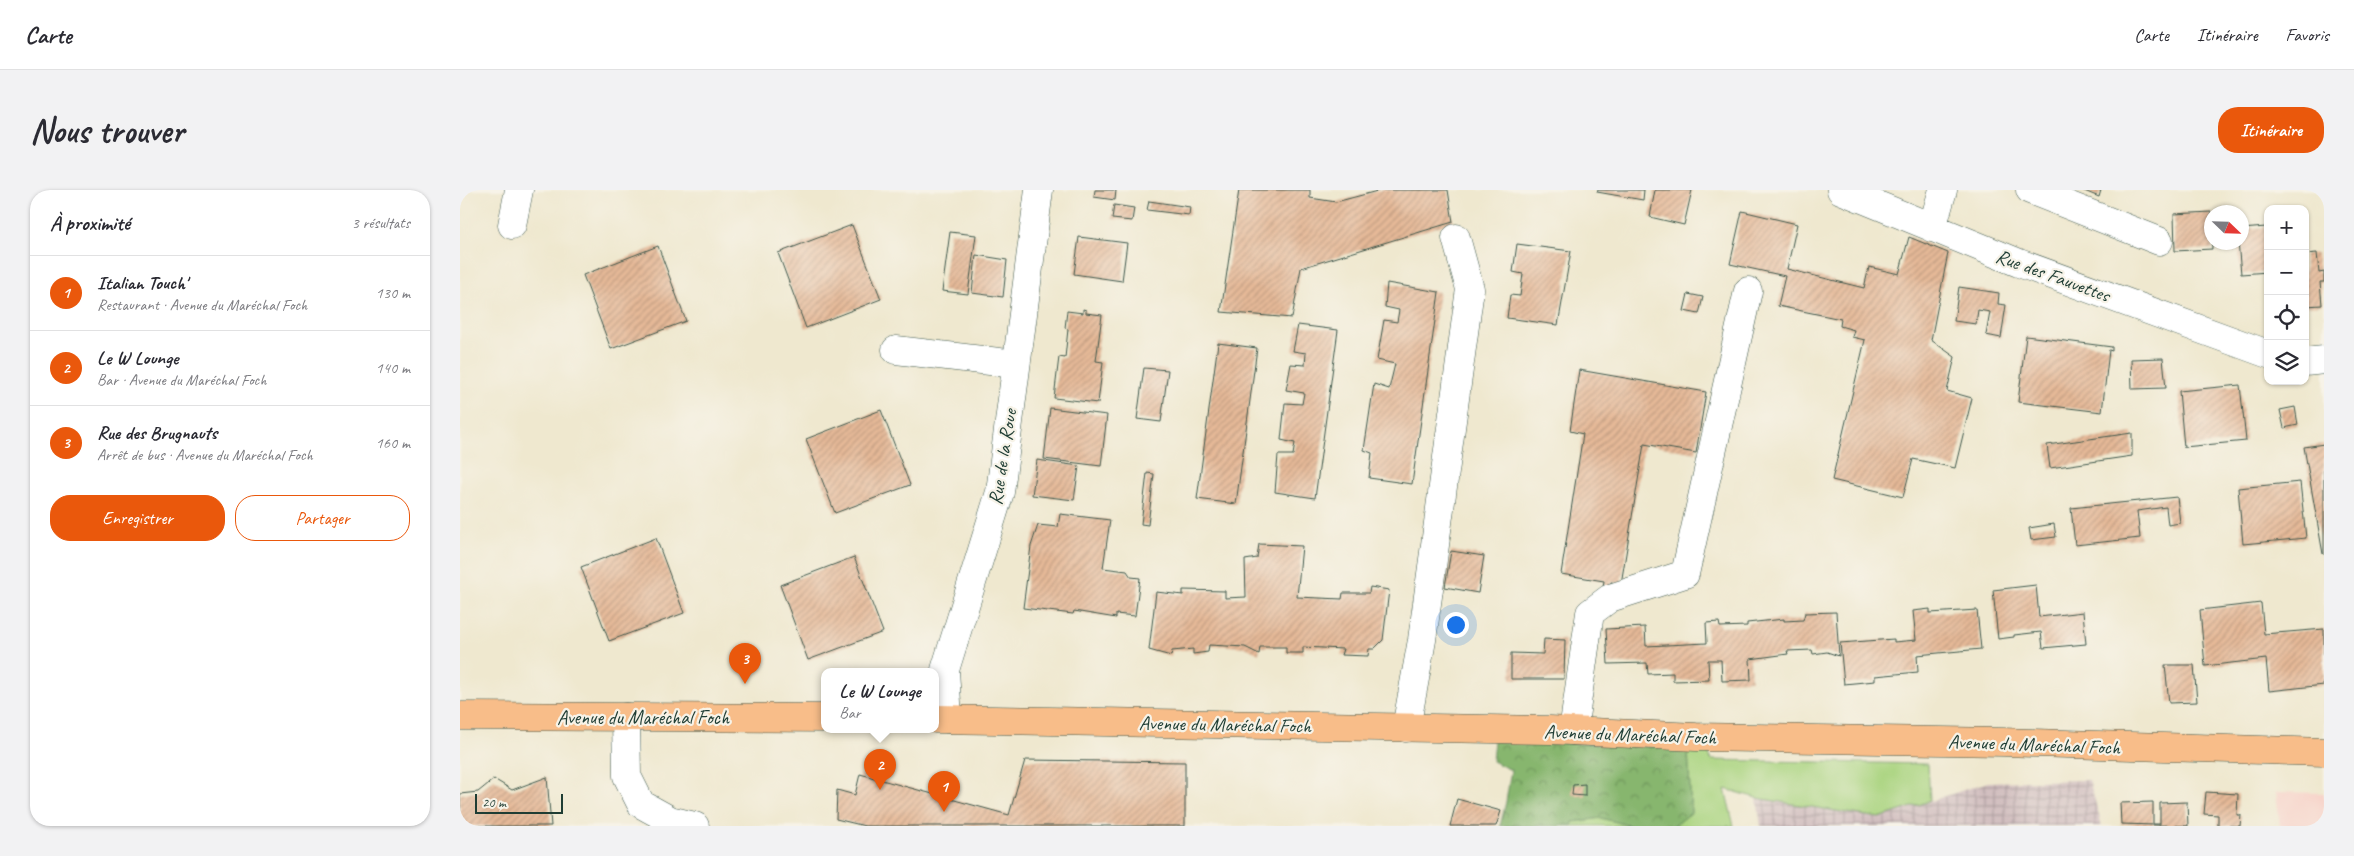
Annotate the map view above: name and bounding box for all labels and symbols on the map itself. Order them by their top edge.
north arrow [2204,205,2249,250]
street label: Rue des Fauvettes [1993,243,2115,308]
street label: Rue de la Roue [983,406,1023,507]
your location [1443,612,1469,638]
pin: 3 [729,643,761,684]
street label: Avenue du Maréchal Foch [557,705,730,730]
street label: Avenue du Maréchal Foch [1139,711,1312,739]
street label: Avenue du Maréchal Foch [1544,719,1717,750]
street label: Avenue du Maréchal Foch [1948,729,2121,760]
pin: 2 [864,749,896,790]
pin: 1 [928,771,960,812]
scale bar [475,791,562,814]

